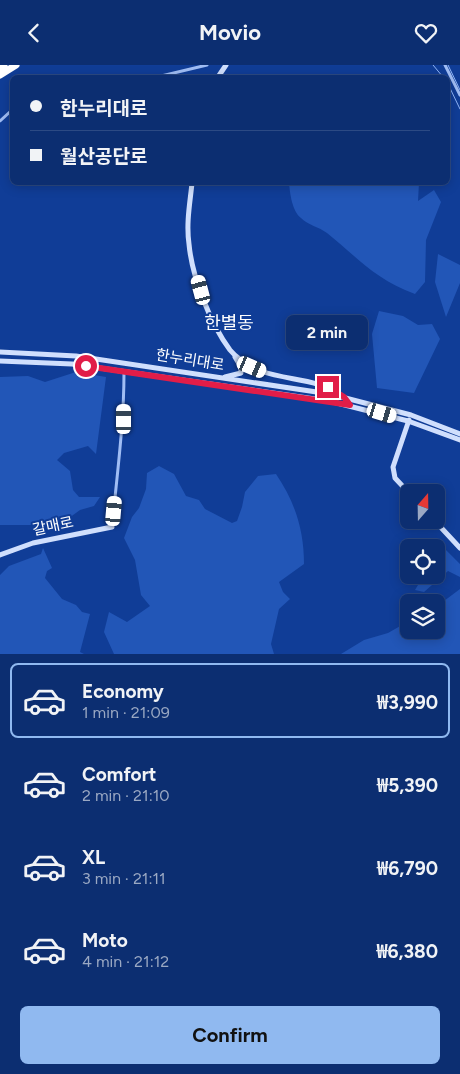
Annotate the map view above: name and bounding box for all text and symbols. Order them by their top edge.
icon: back [20,19,48,47]
text: Movio [199,19,261,46]
icon: heart [412,19,440,47]
text: 한누리대로 [60,97,147,120]
text: 월산공단로 [60,145,147,168]
car [189,274,212,306]
district label: 한별동 [204,312,254,334]
callout: 2 min [287,315,369,349]
text: 2 min [307,323,347,342]
street label: 한누리대로 [155,346,225,374]
car [235,354,268,380]
route start [75,355,97,377]
route end [317,376,339,398]
car [365,401,398,425]
car [116,404,131,434]
north arrow [400,484,445,529]
map controls [400,484,445,639]
car [105,495,122,527]
street label: 갈매로 [31,513,75,539]
button: locate [400,539,445,584]
button: layers [400,594,445,639]
icon: car [22,678,67,723]
text: Economy [82,680,164,703]
text: ₩3,990 [377,691,438,714]
text: 1 min · 21:09 [82,703,170,722]
icon: car [22,761,67,806]
text: Comfort [82,763,157,786]
text: ₩5,390 [377,774,438,797]
text: 2 min · 21:10 [82,786,170,805]
icon: car [22,844,67,889]
text: XL [82,846,105,869]
text: ₩6,790 [377,857,438,880]
text: 3 min · 21:11 [82,869,166,888]
icon: car [22,927,67,972]
text: Moto [82,929,128,952]
text: ₩6,380 [376,940,438,963]
text: 4 min · 21:12 [82,952,169,971]
button: Confirm [20,1006,440,1064]

